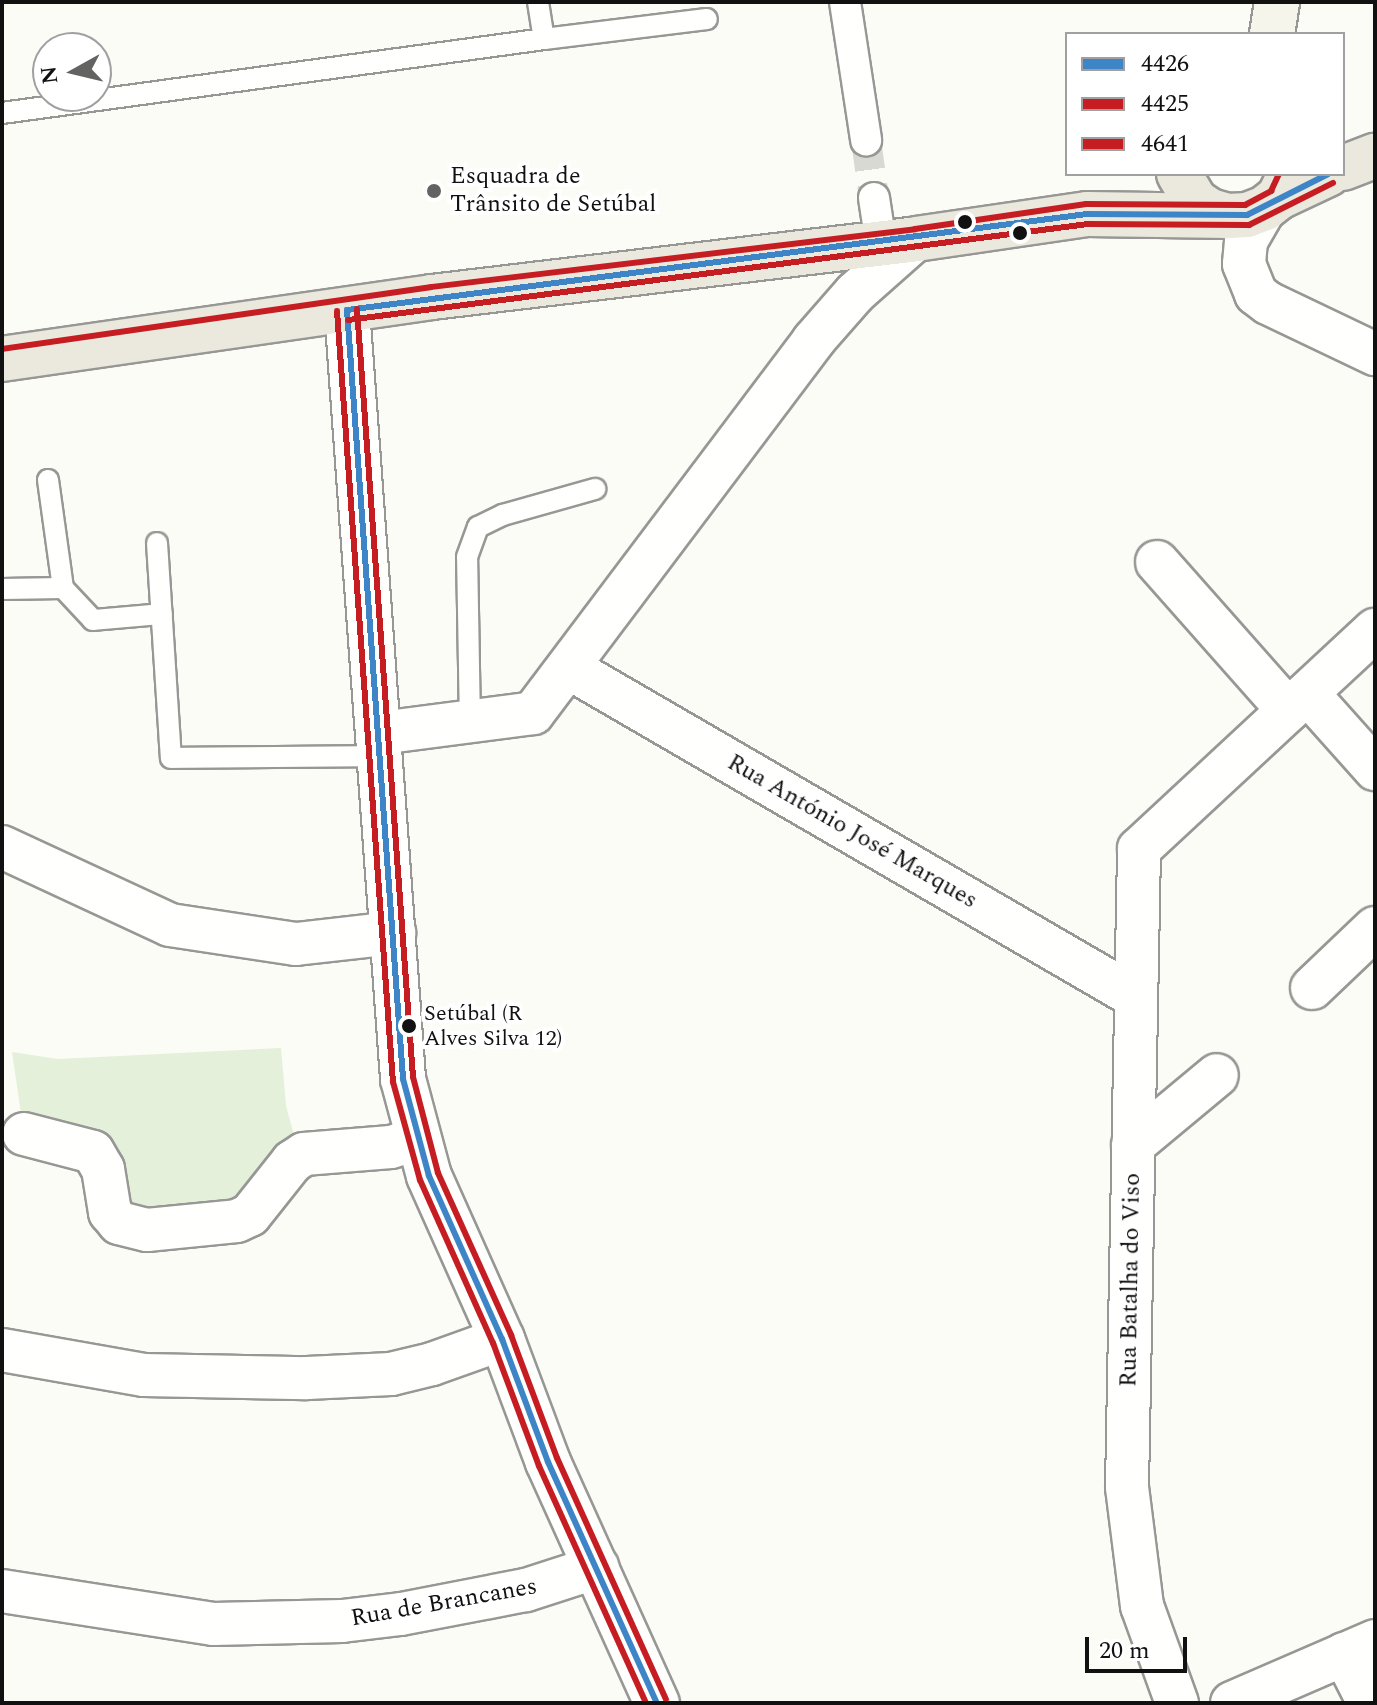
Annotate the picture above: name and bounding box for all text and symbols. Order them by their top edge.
north arrow [32,32,112,112]
legend [1065,32,1345,176]
text: 4426 [1141,46,1189,82]
text: N [32,64,67,86]
text: 4425 [1141,86,1189,122]
text: 4641 [1141,126,1189,162]
place label: Esquadra de Trânsito de Setúbal [450,163,656,219]
marker: Esquadra de Trânsito de Setúbal [425,182,443,200]
unlabelled marker [957,214,973,230]
unlabelled marker [1012,225,1028,241]
street label: Rua António José Marques [722,749,982,915]
place label: Setúbal (R Alves Silva 12) [424,1000,562,1052]
marker: Setúbal (R Alves Silva 12) [401,1018,417,1034]
street label: Rua Batalha do Viso [1115,1173,1147,1387]
street label: Rua de Brancanes [349,1572,539,1634]
scale bar [1089,1621,1191,1671]
text: 20 m [1099,1633,1150,1669]

